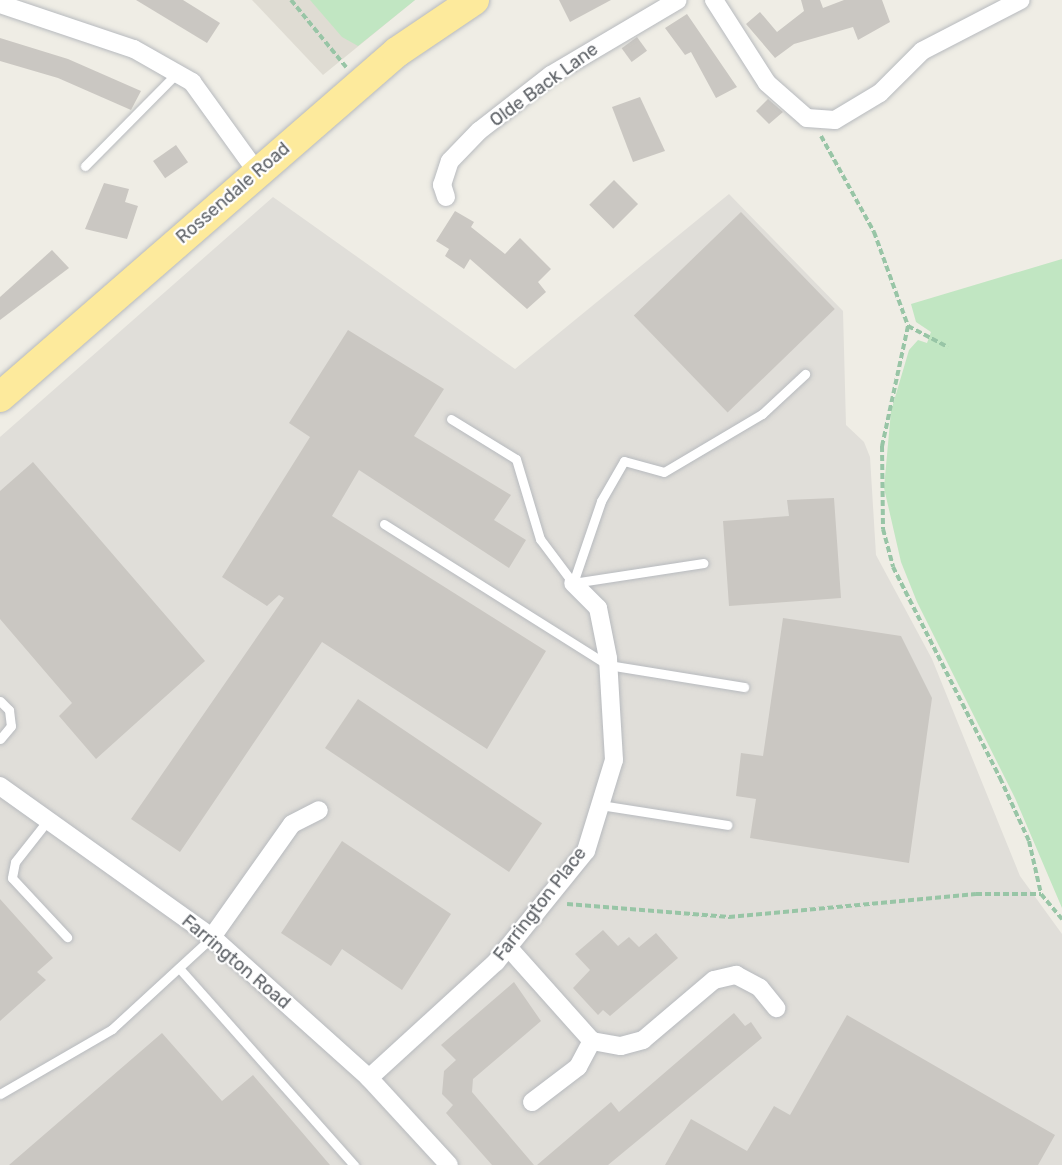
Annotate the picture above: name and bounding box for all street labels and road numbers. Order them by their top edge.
street label: Olde Back Lane [486,39,602,131]
street label: Rossendale Road [172,138,294,248]
street label: Farrington Place [489,843,591,965]
street label: Farrington Road [177,910,295,1014]

